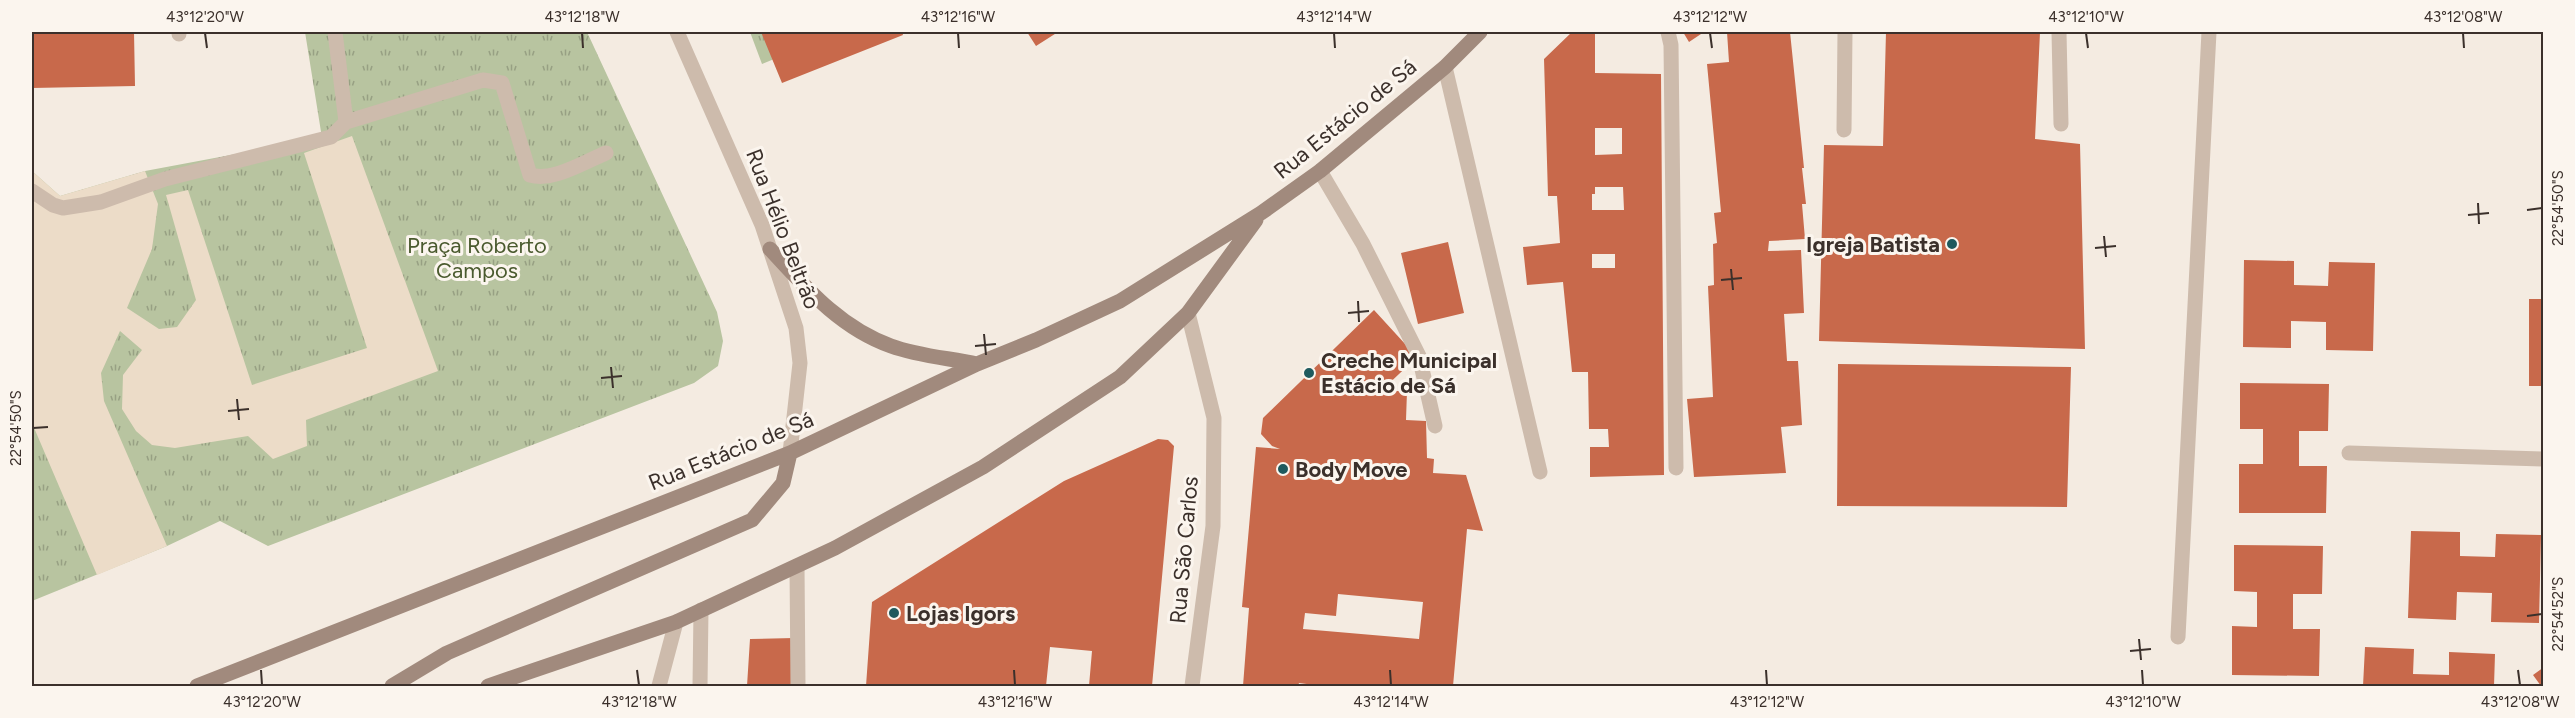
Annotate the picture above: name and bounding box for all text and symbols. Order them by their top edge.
text: 43°12'20"W [166,8,244,26]
text: 43°12'18"W [544,8,620,26]
text: 43°12'16"W [921,8,996,26]
text: 43°12'14"W [1296,8,1372,26]
text: 43°12'12"W [1673,8,1748,26]
text: 43°12'10"W [2048,8,2124,26]
text: 43°12'08"W [2424,8,2503,26]
street label: Rua Estácio de Sá [1268,53,1422,185]
street label: Rua Hélio Beltrão [740,145,826,313]
text: 22°54'50"S [2549,170,2567,246]
place label: Igreja Batista [1806,231,1940,258]
park label: Praça Roberto Campos [407,232,547,284]
marker: Igreja Batista [1945,237,1959,251]
place label: Creche Municipal Estácio de Sá [1321,347,1497,399]
marker: Creche Municipal Estácio de Sá [1302,366,1316,380]
text: 22°54'50"S [7,390,25,466]
street label: Rua Estácio de Sá [644,406,818,496]
place label: Body Move [1295,456,1407,483]
marker: Body Move [1276,462,1290,476]
street label: Rua São Carlos [1164,475,1204,625]
text: 22°54'52"S [2549,577,2567,651]
place label: Lojas Igors [906,600,1015,627]
marker: Lojas Igors [887,606,901,620]
text: 43°12'20"W [223,693,301,711]
text: 43°12'18"W [601,693,677,711]
text: 43°12'16"W [978,693,1053,711]
text: 43°12'14"W [1353,693,1429,711]
text: 43°12'12"W [1730,693,1805,711]
text: 43°12'10"W [2105,693,2181,711]
text: 43°12'08"W [2481,693,2560,711]

